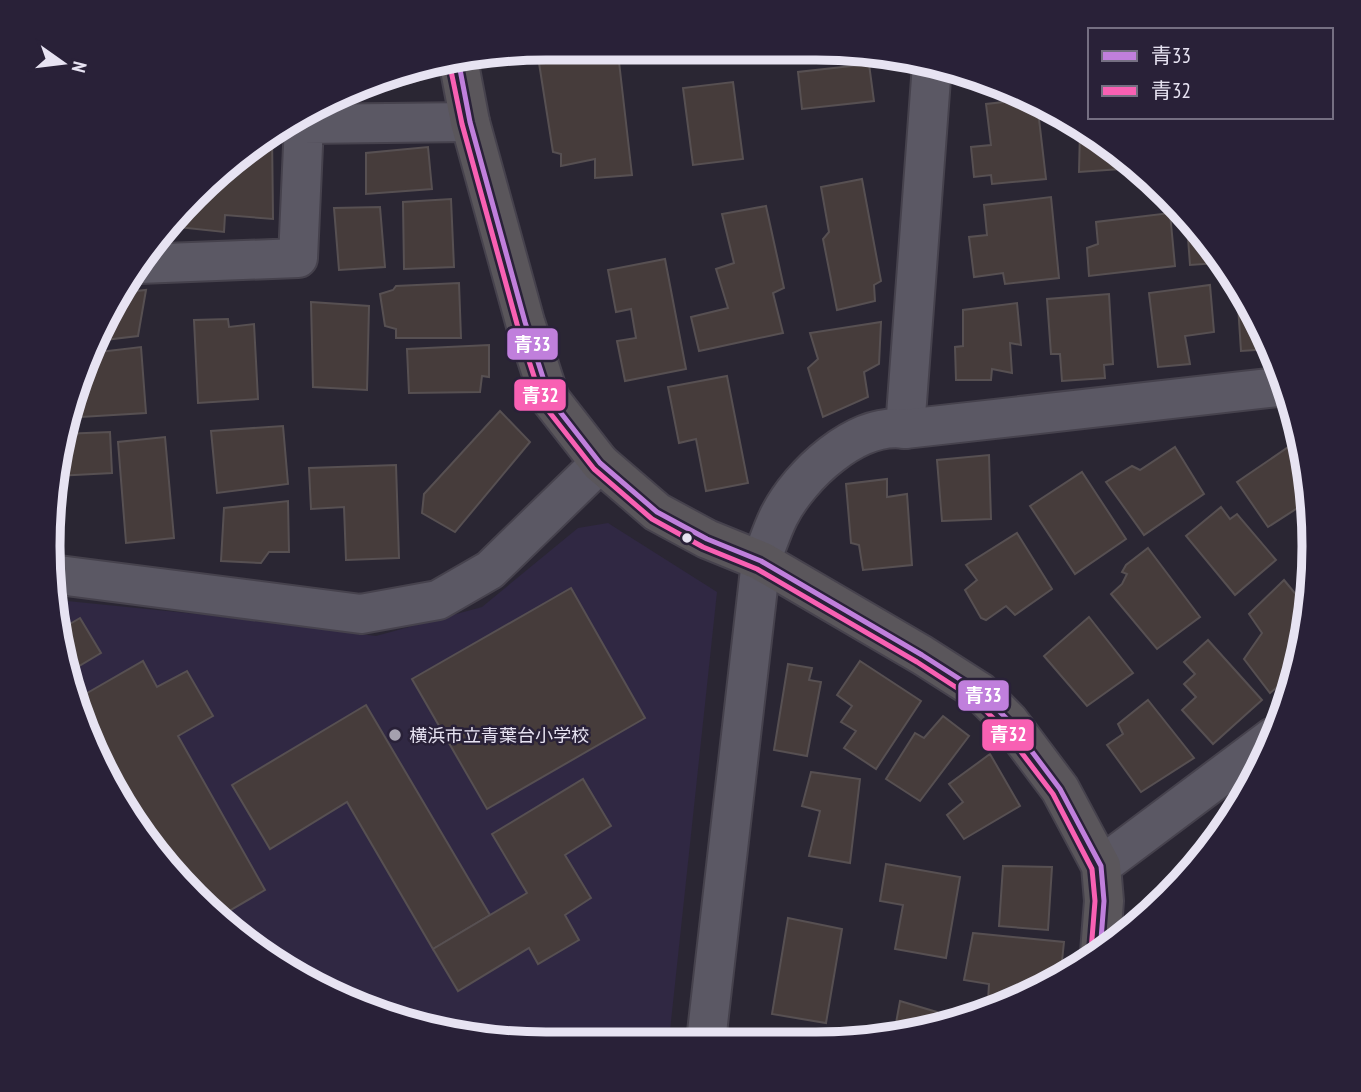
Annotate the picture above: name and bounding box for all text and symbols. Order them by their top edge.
north arrow [28,28,98,98]
legend [1088,28,1333,119]
text: 青33 [1151,42,1191,69]
text: N [67,59,92,75]
text: 青32 [1151,77,1191,104]
line badge: 青33 [506,327,559,361]
text: 青33 [513,332,551,356]
line badge: 青32 [513,378,567,412]
text: 青32 [521,383,559,407]
unlabelled marker [680,531,694,545]
line badge: 青33 [957,679,1010,712]
text: 青33 [964,683,1002,707]
line badge: 青32 [981,718,1035,752]
text: 青32 [989,722,1027,746]
place label: 横浜市立青葉台小学校 [409,724,589,747]
marker: 横浜市立青葉台小学校 [387,727,403,743]

